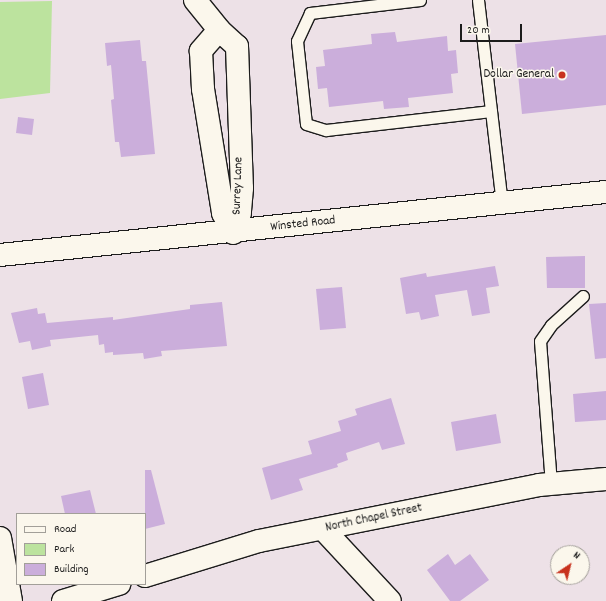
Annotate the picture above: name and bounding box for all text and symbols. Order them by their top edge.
scale bar [462,16,524,42]
text: 20 m [467,22,490,39]
place label: Dollar General [483,67,554,83]
marker: Dollar General [557,70,567,80]
street label: Surrey Lane [230,157,248,215]
street label: Winsted Road [270,214,336,236]
street label: North Chapel Street [324,501,424,537]
legend [16,513,146,585]
text: Road [54,521,76,538]
text: Park [54,541,74,558]
north arrow [550,545,590,585]
text: N [569,548,583,564]
text: Building [54,561,89,578]

